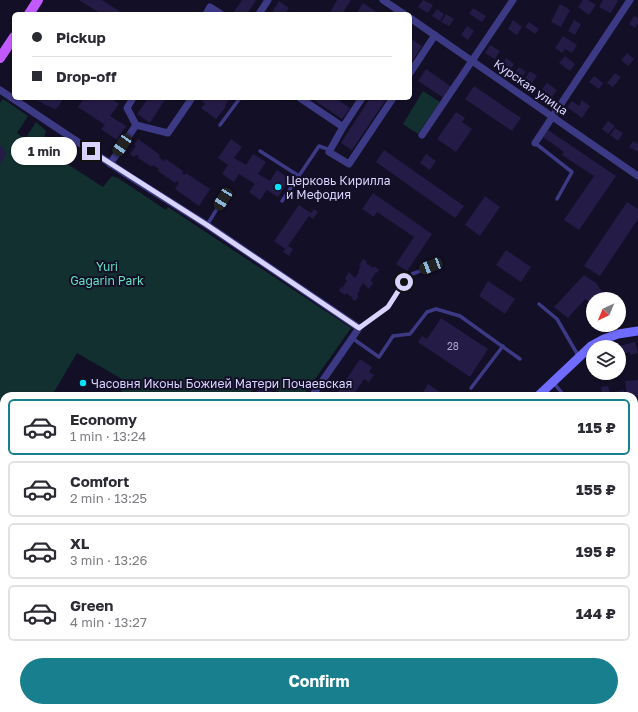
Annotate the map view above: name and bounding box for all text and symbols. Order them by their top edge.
text: Pickup [56,28,106,46]
street label: Курская улица [491,56,571,118]
text: Drop-off [56,67,116,85]
car [110,132,134,158]
callout: 1 min [11,137,77,165]
route end [82,142,100,160]
text: 1 min [28,143,60,159]
place label: Церковь Кирилла и Мефодия [286,173,391,202]
marker: Церковь Кирилла и Мефодия [273,182,283,192]
car [212,186,234,212]
car [418,256,444,276]
park label: Yuri Gagarin Park [70,259,144,288]
route start [395,273,413,291]
north arrow [586,292,626,332]
map controls [586,292,626,380]
house number: 28 [447,340,459,352]
button: layers [586,340,626,380]
place label: Часовня Иконы Божией Матери Почаевская [91,376,352,391]
marker: Часовня Иконы Божией Матери Почаевская [78,378,88,388]
icon: car [22,409,58,445]
text: Economy [70,410,137,428]
text: 115 ₽ [578,418,616,436]
text: 1 min · 13:24 [70,428,146,444]
icon: car [22,471,58,507]
text: Comfort [70,472,129,490]
text: 155 ₽ [576,480,616,498]
text: 2 min · 13:25 [70,490,147,506]
icon: car [22,533,58,569]
text: XL [70,534,89,552]
text: 195 ₽ [576,542,616,560]
text: 3 min · 13:26 [70,552,147,568]
icon: car [22,595,58,631]
text: Green [70,596,113,614]
text: 144 ₽ [576,604,616,622]
text: 4 min · 13:27 [70,614,147,630]
button: Confirm [20,658,618,704]

